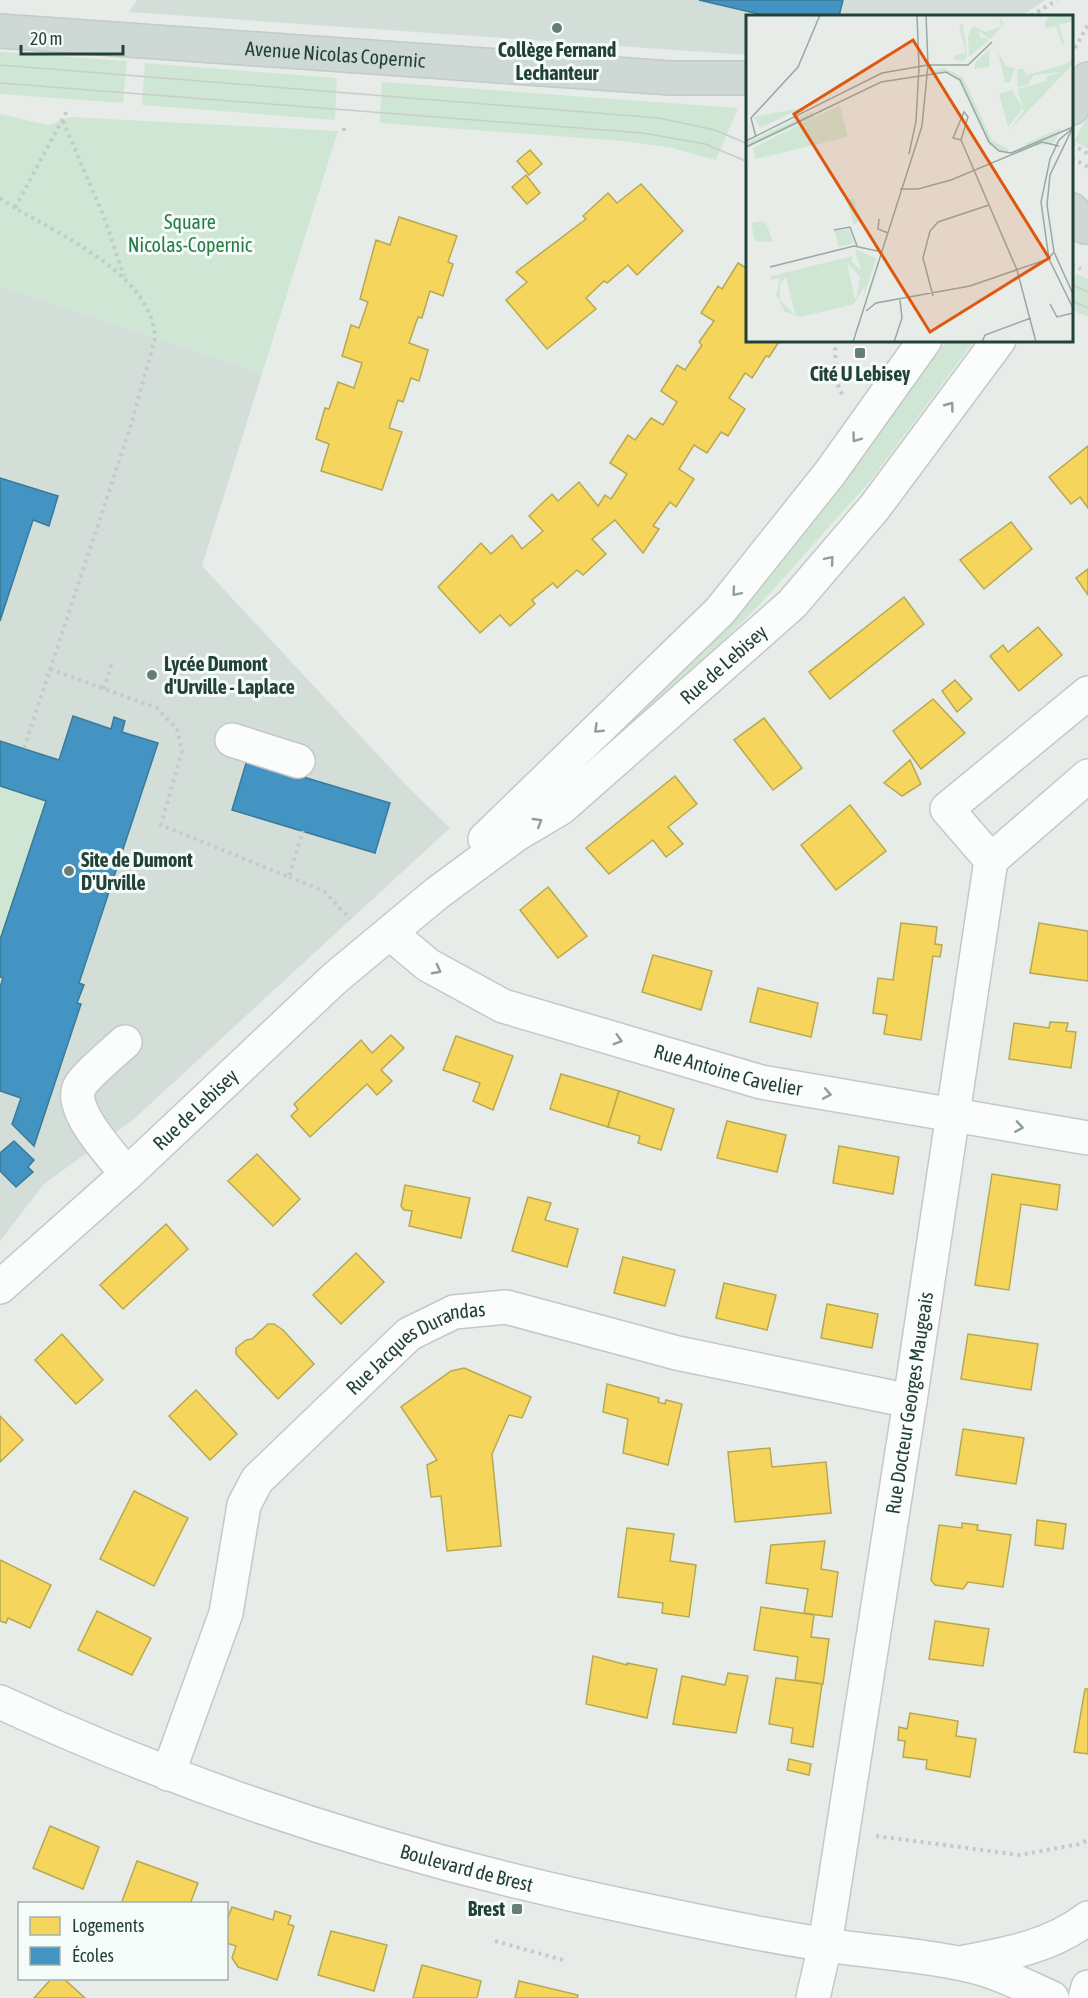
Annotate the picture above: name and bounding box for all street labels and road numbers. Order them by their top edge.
street label: Avenue Nicolas Copernic [244,36,427,72]
street label: Rue de Lebisey [675,620,771,708]
street label: Rue Antoine Cavelier [651,1039,805,1100]
street label: Rue de Lebisey [148,1064,242,1155]
street label: Rue Docteur Georges Maugeais [881,1290,937,1516]
street label: Rue Jacques Durandas [341,1297,486,1399]
street label: Boulevard de Brest [398,1839,536,1896]

